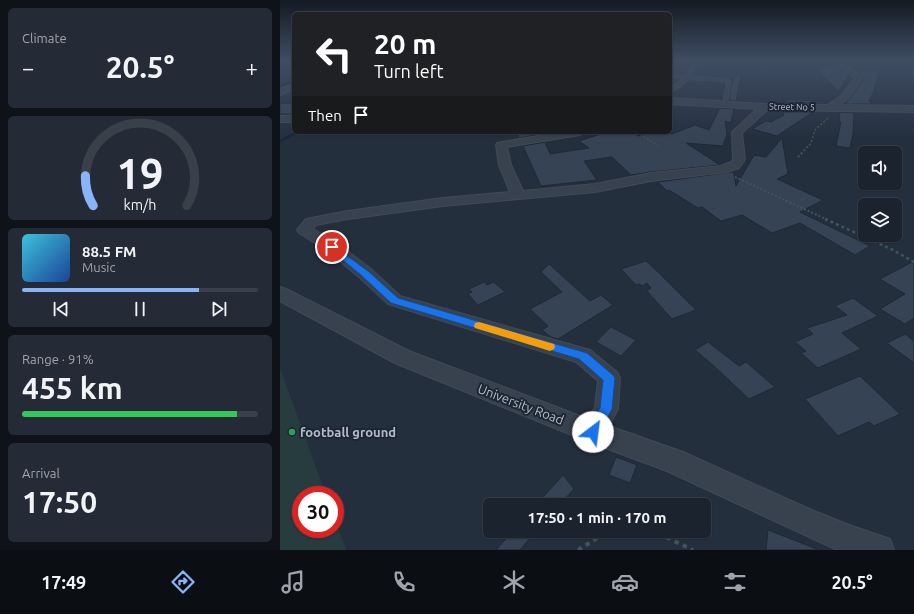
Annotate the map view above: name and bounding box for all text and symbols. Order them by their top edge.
icon: left [308,28,360,80]
text: 20 m [374,28,436,59]
text: Climate [22,31,67,45]
text: 20.5° [106,50,174,84]
text: − [22,55,34,80]
text: + [246,55,258,80]
text: Turn left [374,61,444,81]
street label: Street No 5 [769,102,815,112]
icon: arrive [350,104,372,126]
text: Then [308,107,342,124]
map controls [858,146,902,242]
button: sound [858,146,902,190]
text: 19 [117,149,163,196]
text: km/h [124,196,156,212]
button: layers [858,198,902,242]
pin [315,230,349,264]
icon: arrive [321,236,343,258]
text: 88.5 FM [82,243,136,260]
text: Music [82,260,116,274]
icon: previous [50,298,72,320]
icon: pause [129,298,151,320]
icon: next [208,298,230,320]
text: Range · 91% [22,352,94,366]
text: 455 km [22,371,123,405]
street label: University Road [476,381,566,427]
position arrow [572,411,614,453]
place label: football ground [300,425,396,439]
marker: football ground [287,427,297,437]
text: Arrival [22,466,60,480]
text: 17:50 [22,485,97,519]
speed limit sign: 30 [292,486,344,538]
text: 17:50 · 1 min · 170 m [528,509,666,526]
icon: directions [169,568,197,596]
icon: music [279,568,307,596]
icon: phone [390,568,418,596]
icon: climate [500,568,528,596]
icon: car [611,568,639,596]
icon: filters [721,568,749,596]
text: 17:49 [41,572,86,592]
text: 20.5° [831,572,873,592]

